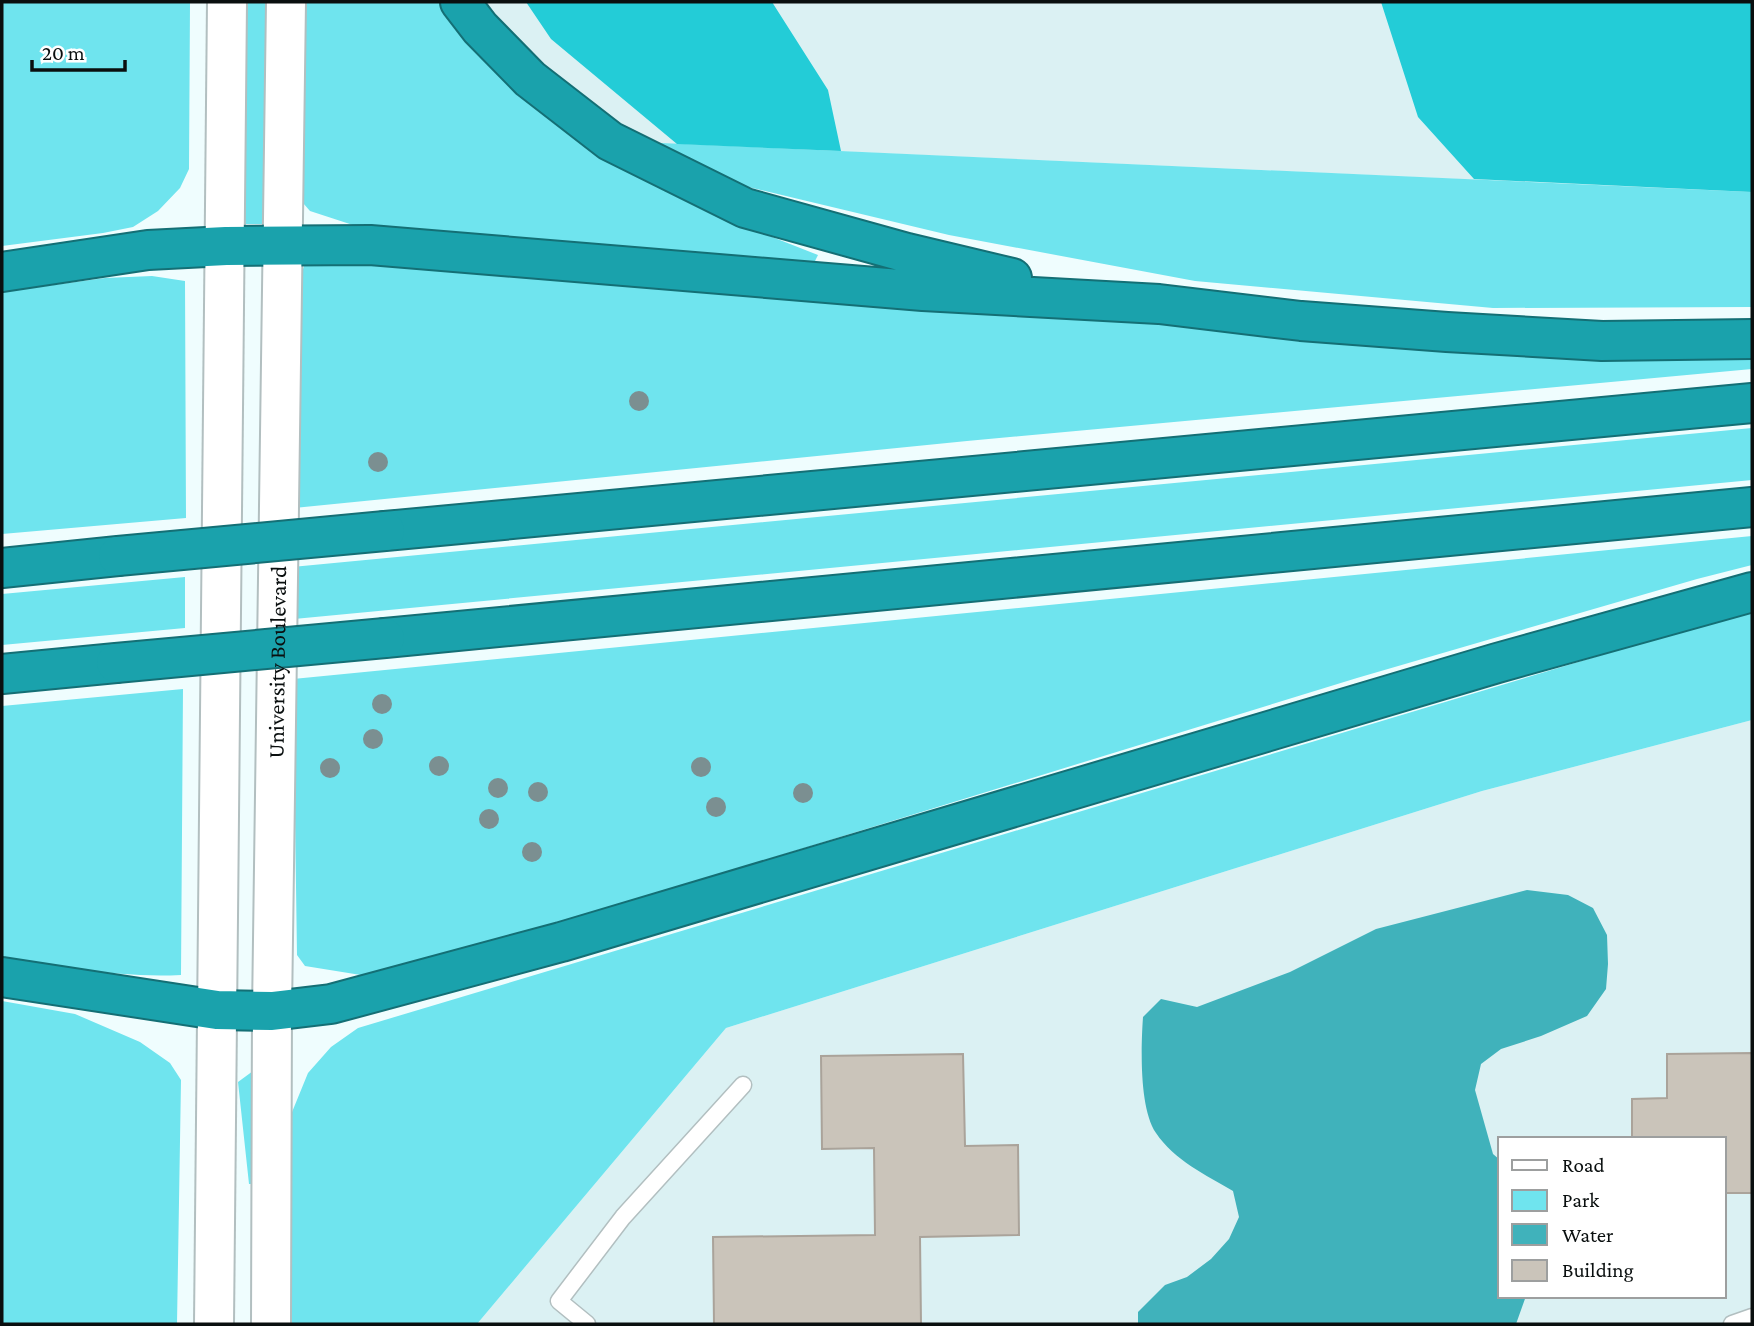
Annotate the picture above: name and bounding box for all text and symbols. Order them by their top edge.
scale bar [32,28,124,72]
text: 20 m [42,41,85,65]
street label: University Boulevard [263,566,291,758]
legend [1498,1137,1726,1298]
text: Road [1562,1153,1605,1177]
text: Park [1562,1188,1599,1212]
text: Water [1562,1223,1614,1247]
text: Building [1562,1258,1634,1282]

